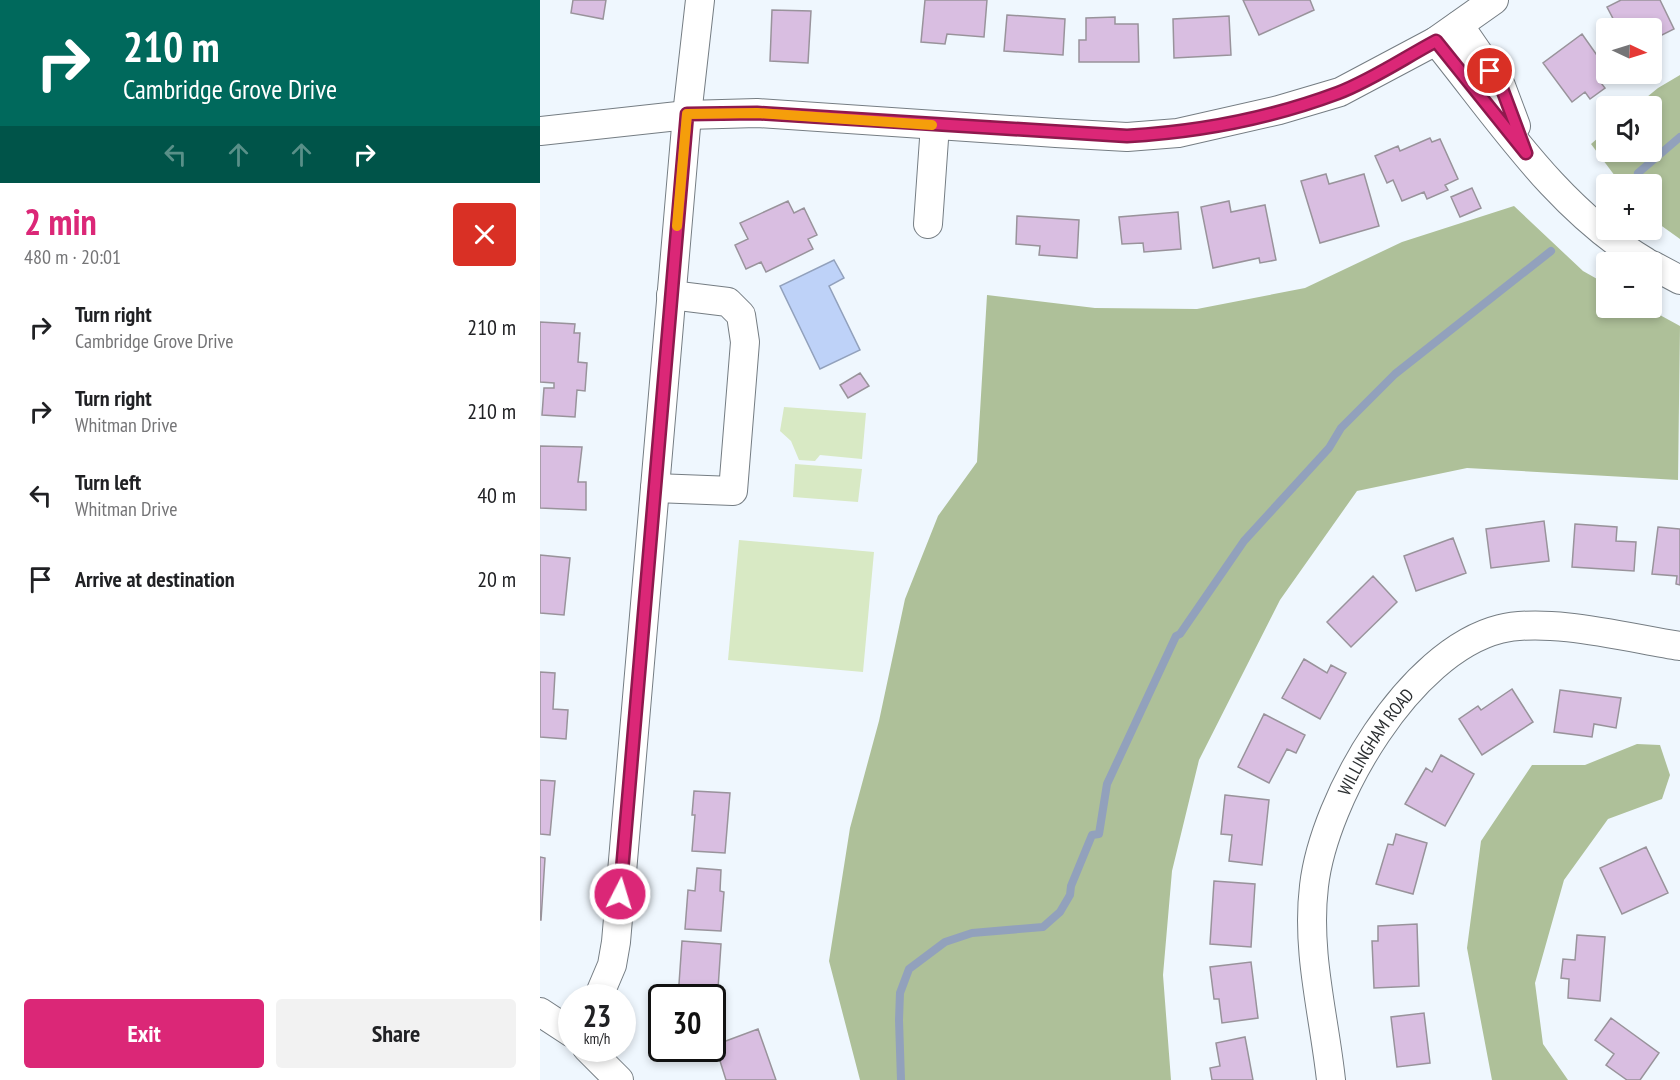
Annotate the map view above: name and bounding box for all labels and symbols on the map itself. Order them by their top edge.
north arrow [1596,18,1662,84]
pin [1464,45,1515,96]
street label: WILLINGHAM ROAD [1332,683,1418,799]
position arrow [588,862,652,926]
speed limit sign: 30 [648,984,726,1062]

